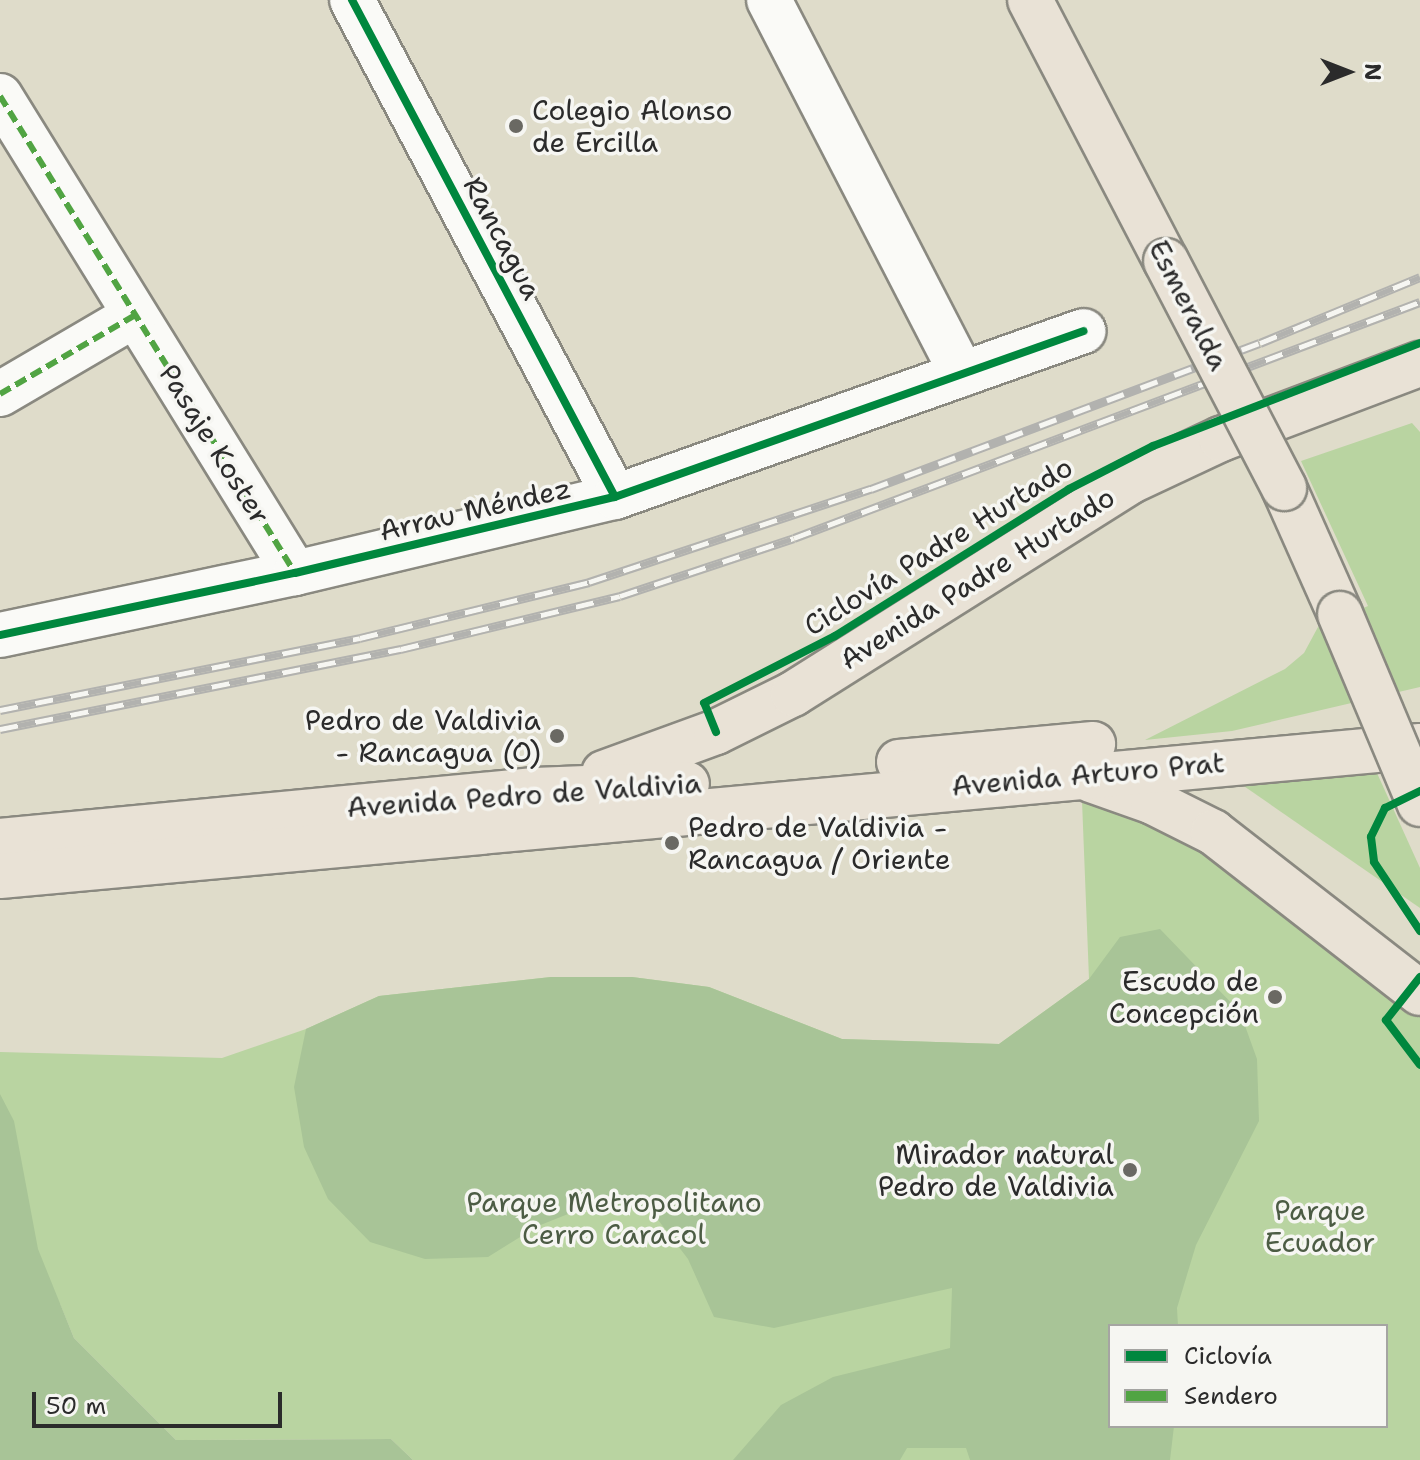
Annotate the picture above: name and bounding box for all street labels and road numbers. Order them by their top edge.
street label: Rancagua [457,171,549,305]
street label: Esmeralda [1142,234,1236,376]
street label: Pasaje Koster [152,358,278,530]
street label: Ciclovía Padre Hurtado [798,450,1078,642]
street label: Arrau Méndez [376,471,574,547]
street label: Avenida Padre Hurtado [834,480,1120,676]
street label: Avenida Arturo Prat [950,745,1226,803]
street label: Avenida Pedro de Valdivia [346,766,702,824]

